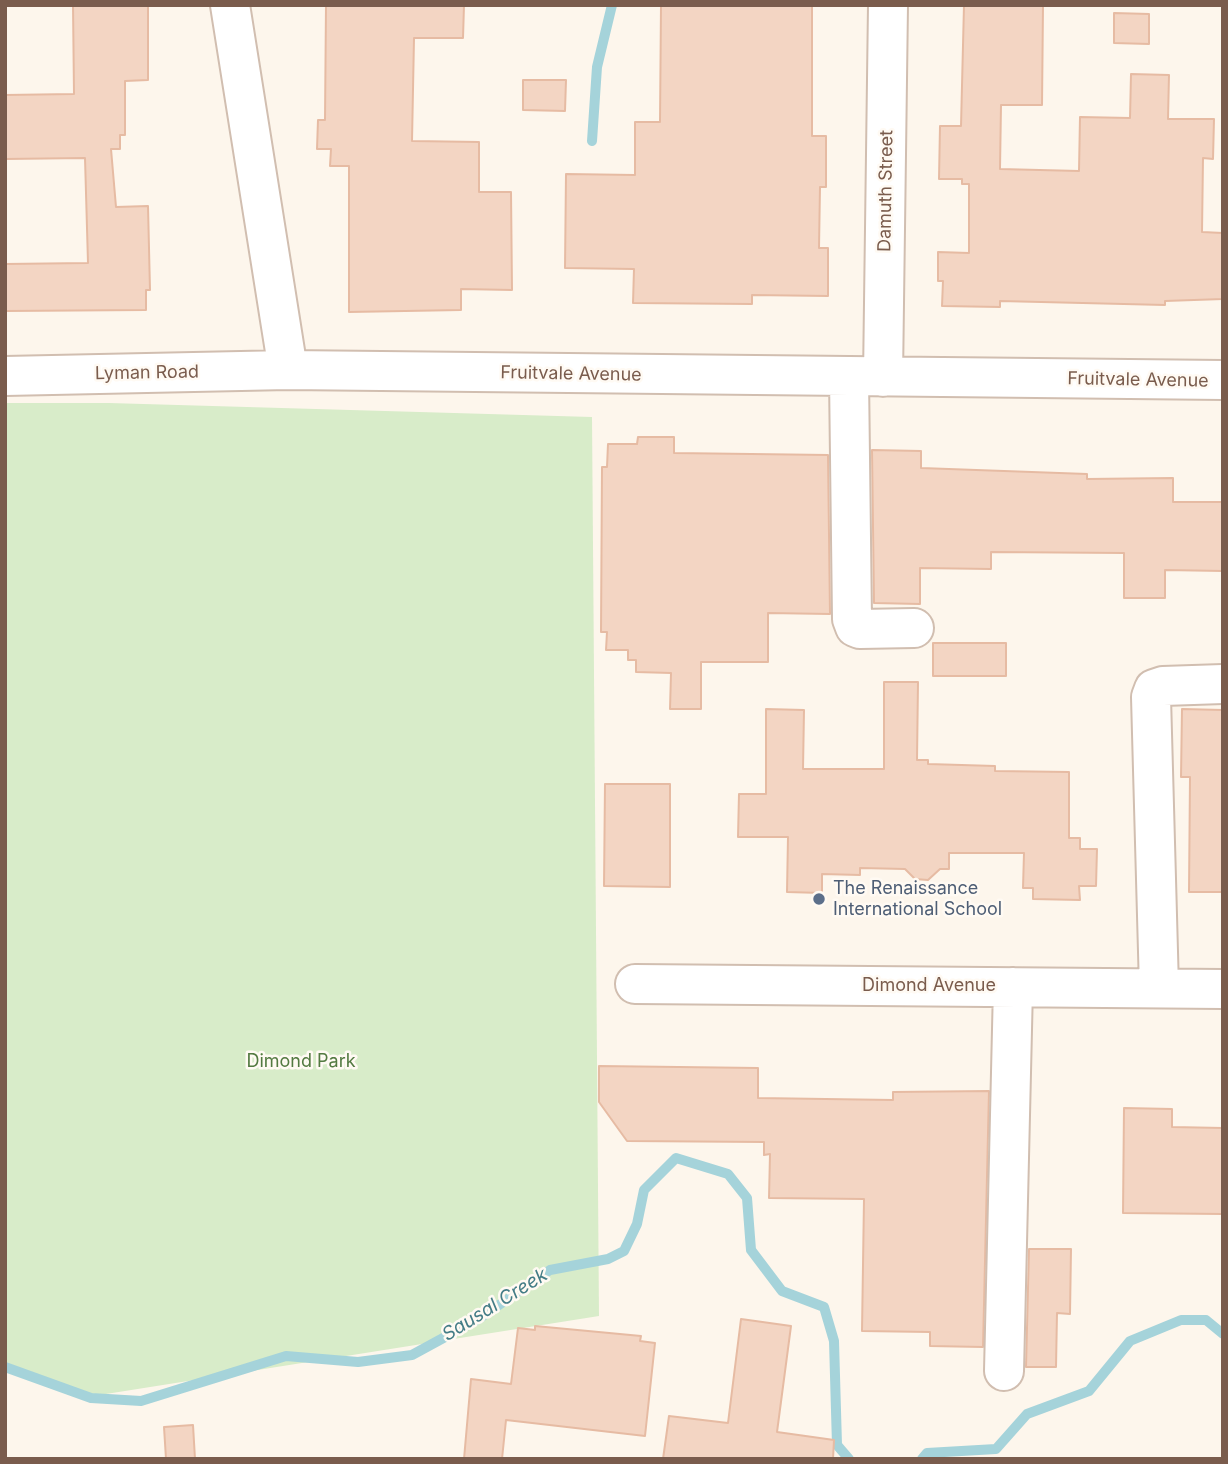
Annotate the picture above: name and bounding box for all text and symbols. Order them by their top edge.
street label: Damuth Street [874,130,898,252]
street label: Lyman Road [95,361,199,385]
street label: Fruitvale Avenue [500,362,642,386]
street label: Fruitvale Avenue [1067,368,1209,392]
place label: The Renaissance International School [833,878,1002,920]
marker: The Renaissance International School [811,891,827,907]
street label: Dimond Avenue [862,975,996,997]
park label: Dimond Park [246,1051,356,1073]
water label: Sausal Creek [438,1264,552,1346]

